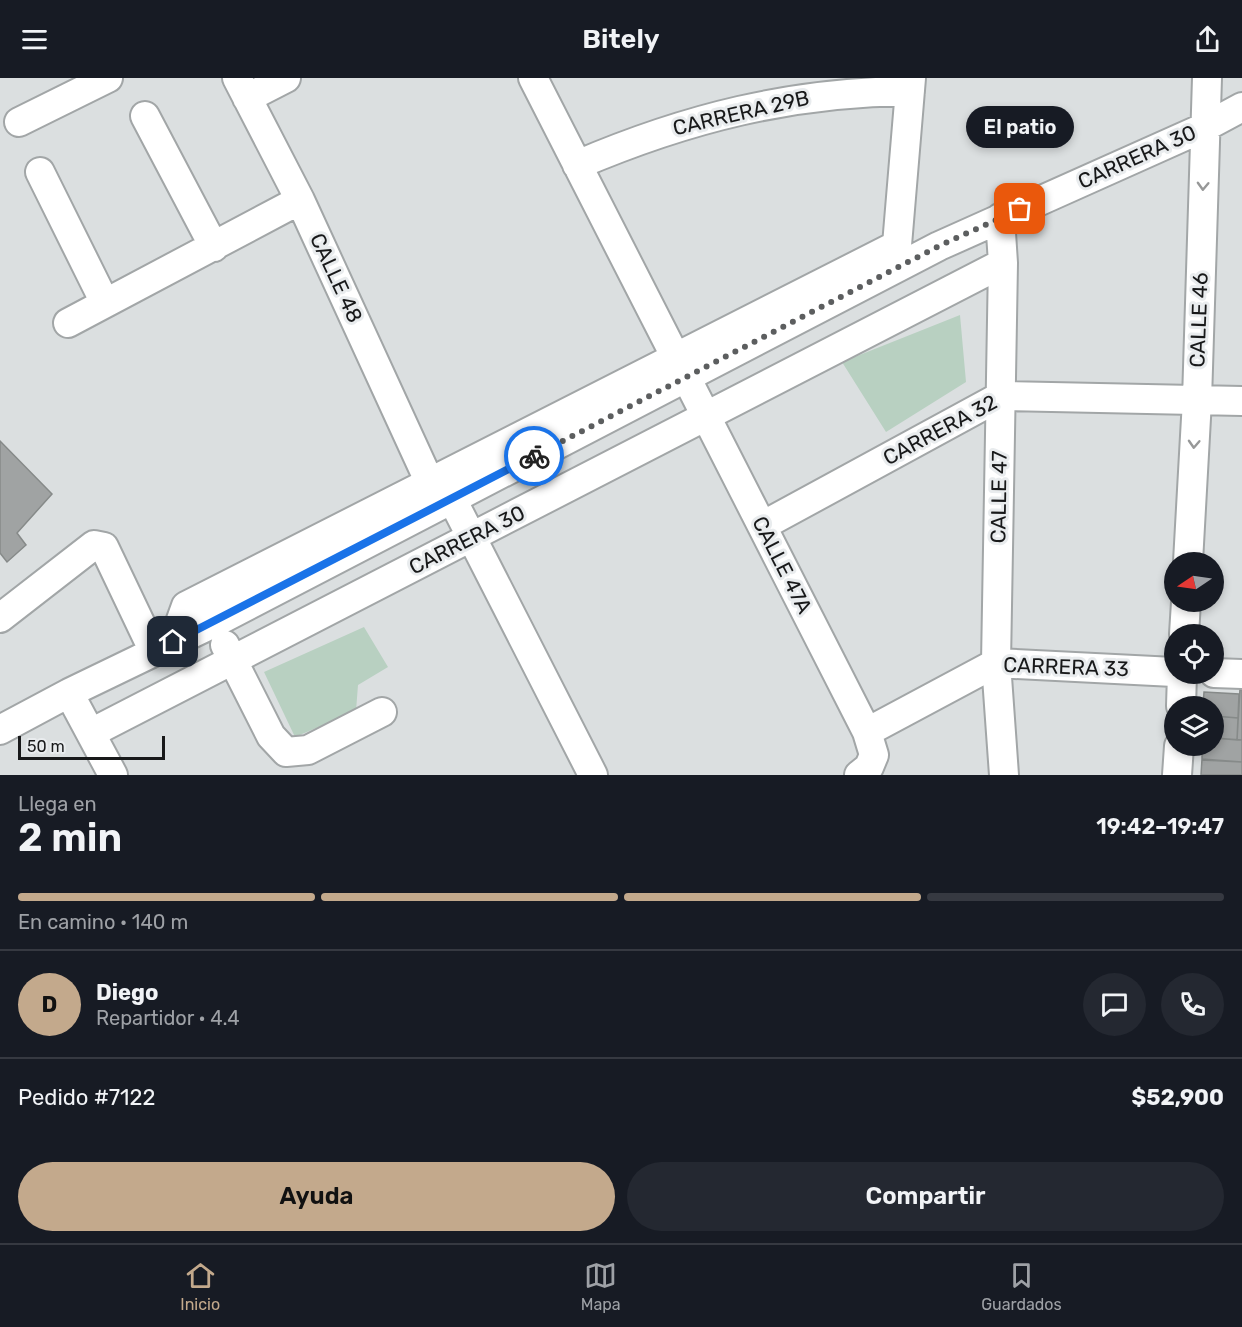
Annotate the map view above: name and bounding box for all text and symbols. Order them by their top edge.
icon: menu [18,23,51,56]
text: Bitely [582,23,660,55]
icon: share [1191,23,1224,56]
street label: CARRERA 29B [670,85,812,140]
callout: El patio [966,107,1074,149]
text: El patio [984,115,1056,139]
street label: CARRERA 30 [1074,119,1200,194]
one-way arrow [1197,181,1209,190]
pin [994,183,1045,234]
icon: bag [1003,192,1036,225]
street label: CALLE 48 [305,229,368,326]
street label: CALLE 46 [1184,272,1213,368]
street label: CARRERA 32 [878,389,1001,470]
courier [504,426,564,486]
one-way arrow [1188,439,1201,448]
icon: bike [518,440,551,473]
street label: CALLE 47 [985,450,1012,544]
street label: CARRERA 30 [405,500,529,579]
street label: CALLE 47A [747,512,818,618]
north arrow [1164,552,1224,612]
map controls [1164,552,1224,756]
pin [147,616,198,667]
button: locate [1164,624,1224,684]
icon: home [156,625,189,658]
street label: CARRERA 33 [1003,652,1129,681]
button: layers [1164,696,1224,756]
scale bar [18,733,165,760]
text: 50 m [27,737,65,756]
text: Llega en [18,792,97,816]
text: 19:42–19:47 [1096,813,1224,840]
text: 2 min [18,815,122,861]
text: En camino · 140 m [18,910,188,934]
button: chat [1083,973,1146,1036]
button: phone [1161,973,1224,1036]
text: Diego [96,979,159,1006]
text: D [42,991,57,1018]
text: Repartidor · 4.4 [96,1006,240,1030]
text: Pedido #7122 [18,1084,155,1111]
text: $52,900 [1132,1084,1224,1111]
button: Ayuda [18,1162,615,1231]
button: Compartir [627,1162,1224,1231]
tab: Inicio [180,1259,220,1314]
tab: Mapa [581,1259,621,1314]
tab: Guardados [981,1259,1062,1314]

